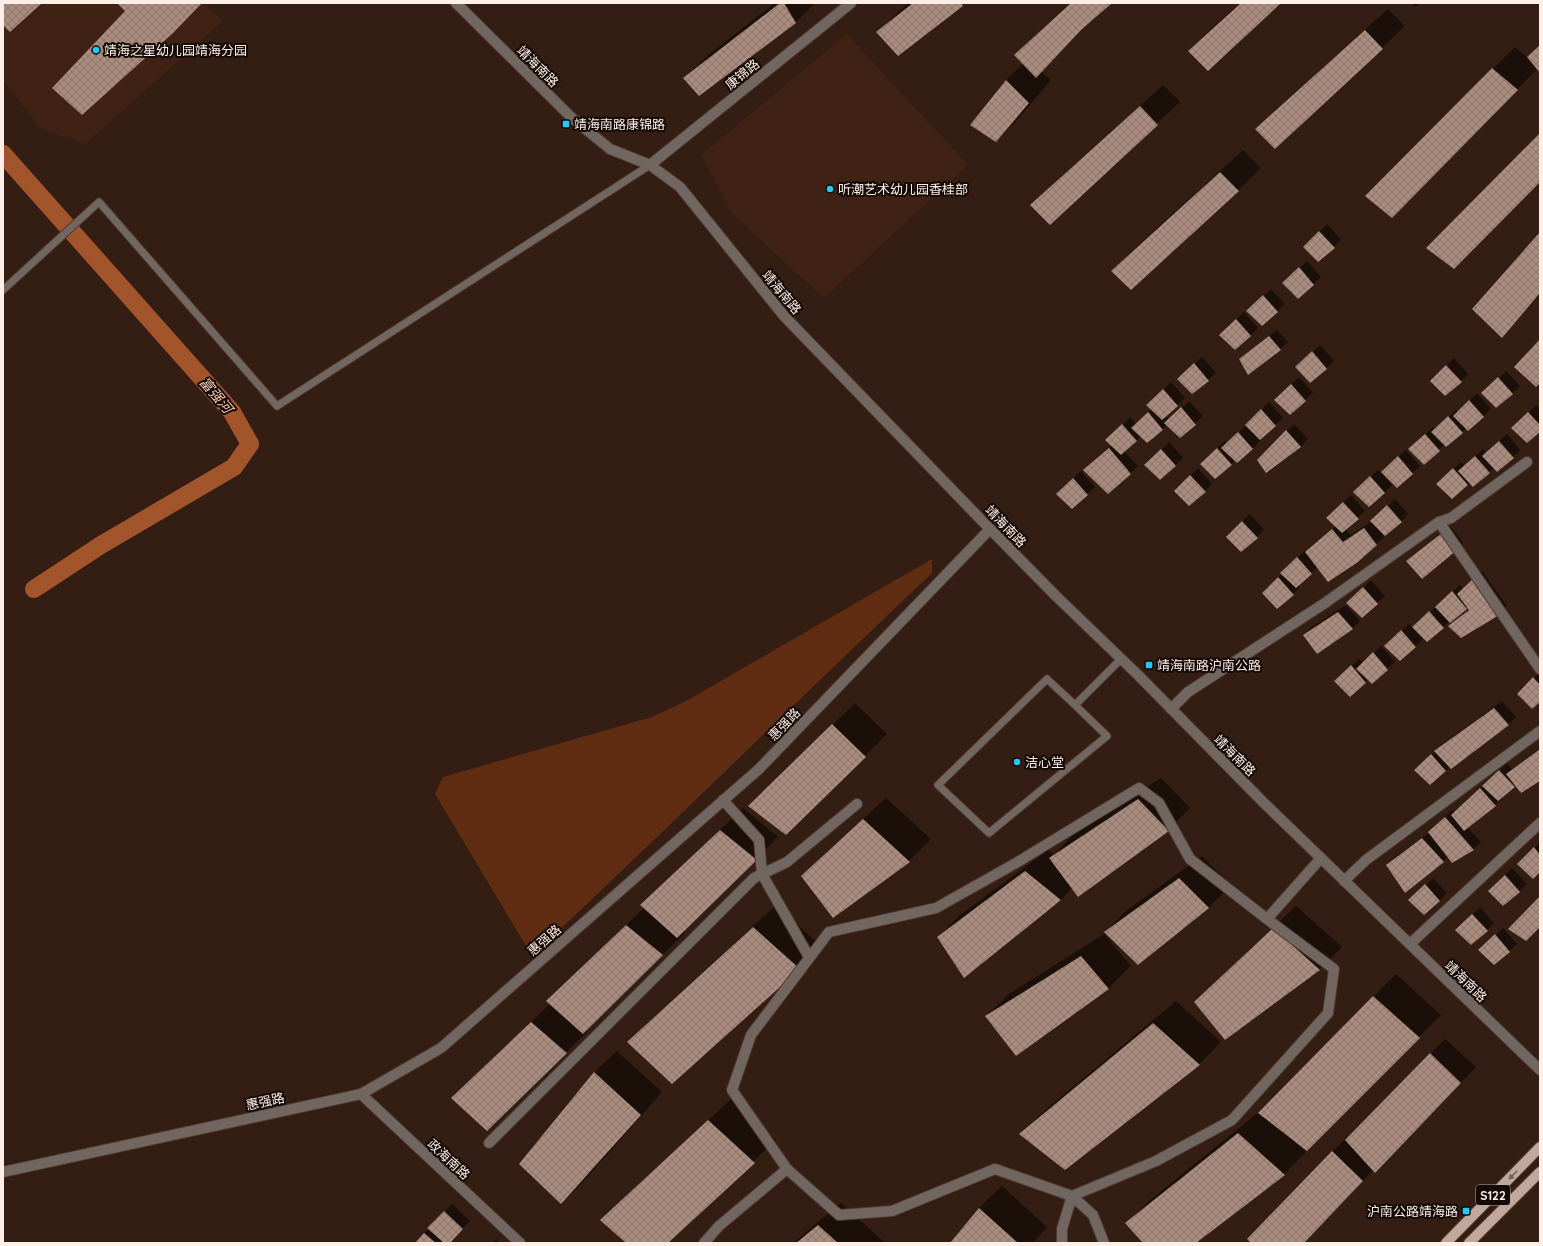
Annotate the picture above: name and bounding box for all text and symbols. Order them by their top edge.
place label: 靖海之星幼儿园靖海分园 [104,42,247,58]
street label: 靖海南路 [514,42,562,90]
marker: 靖海之星幼儿园靖海分园 [91,45,101,55]
street label: 康锦路 [722,56,762,92]
place label: 靖海南路康锦路 [574,116,665,132]
marker: 靖海南路康锦路 [561,119,571,129]
place label: 听潮艺术幼儿园香桂部 [838,181,968,197]
marker: 听潮艺术幼儿园香桂部 [825,184,835,194]
street label: 靖海南路 [759,267,805,317]
water label: 富强河 [196,373,238,419]
street label: 靖海南路 [982,502,1030,550]
place label: 靖海南路沪南公路 [1157,657,1261,673]
marker: 靖海南路沪南公路 [1144,660,1154,670]
street label: 惠强路 [765,704,803,744]
street label: 靖海南路 [1211,731,1259,779]
place label: 洁心堂 [1025,754,1064,770]
marker: 洁心堂 [1012,757,1022,767]
street label: 惠强路 [524,921,564,959]
street label: 靖海南路 [1442,957,1490,1005]
street label: 惠强路 [244,1089,286,1113]
street label: 政海南路 [425,1135,473,1183]
one-way arrow [1508,1170,1518,1180]
road number: S122 [1476,1185,1510,1205]
place label: 沪南公路靖海路 [1367,1203,1458,1219]
marker: 沪南公路靖海路 [1461,1206,1471,1216]

